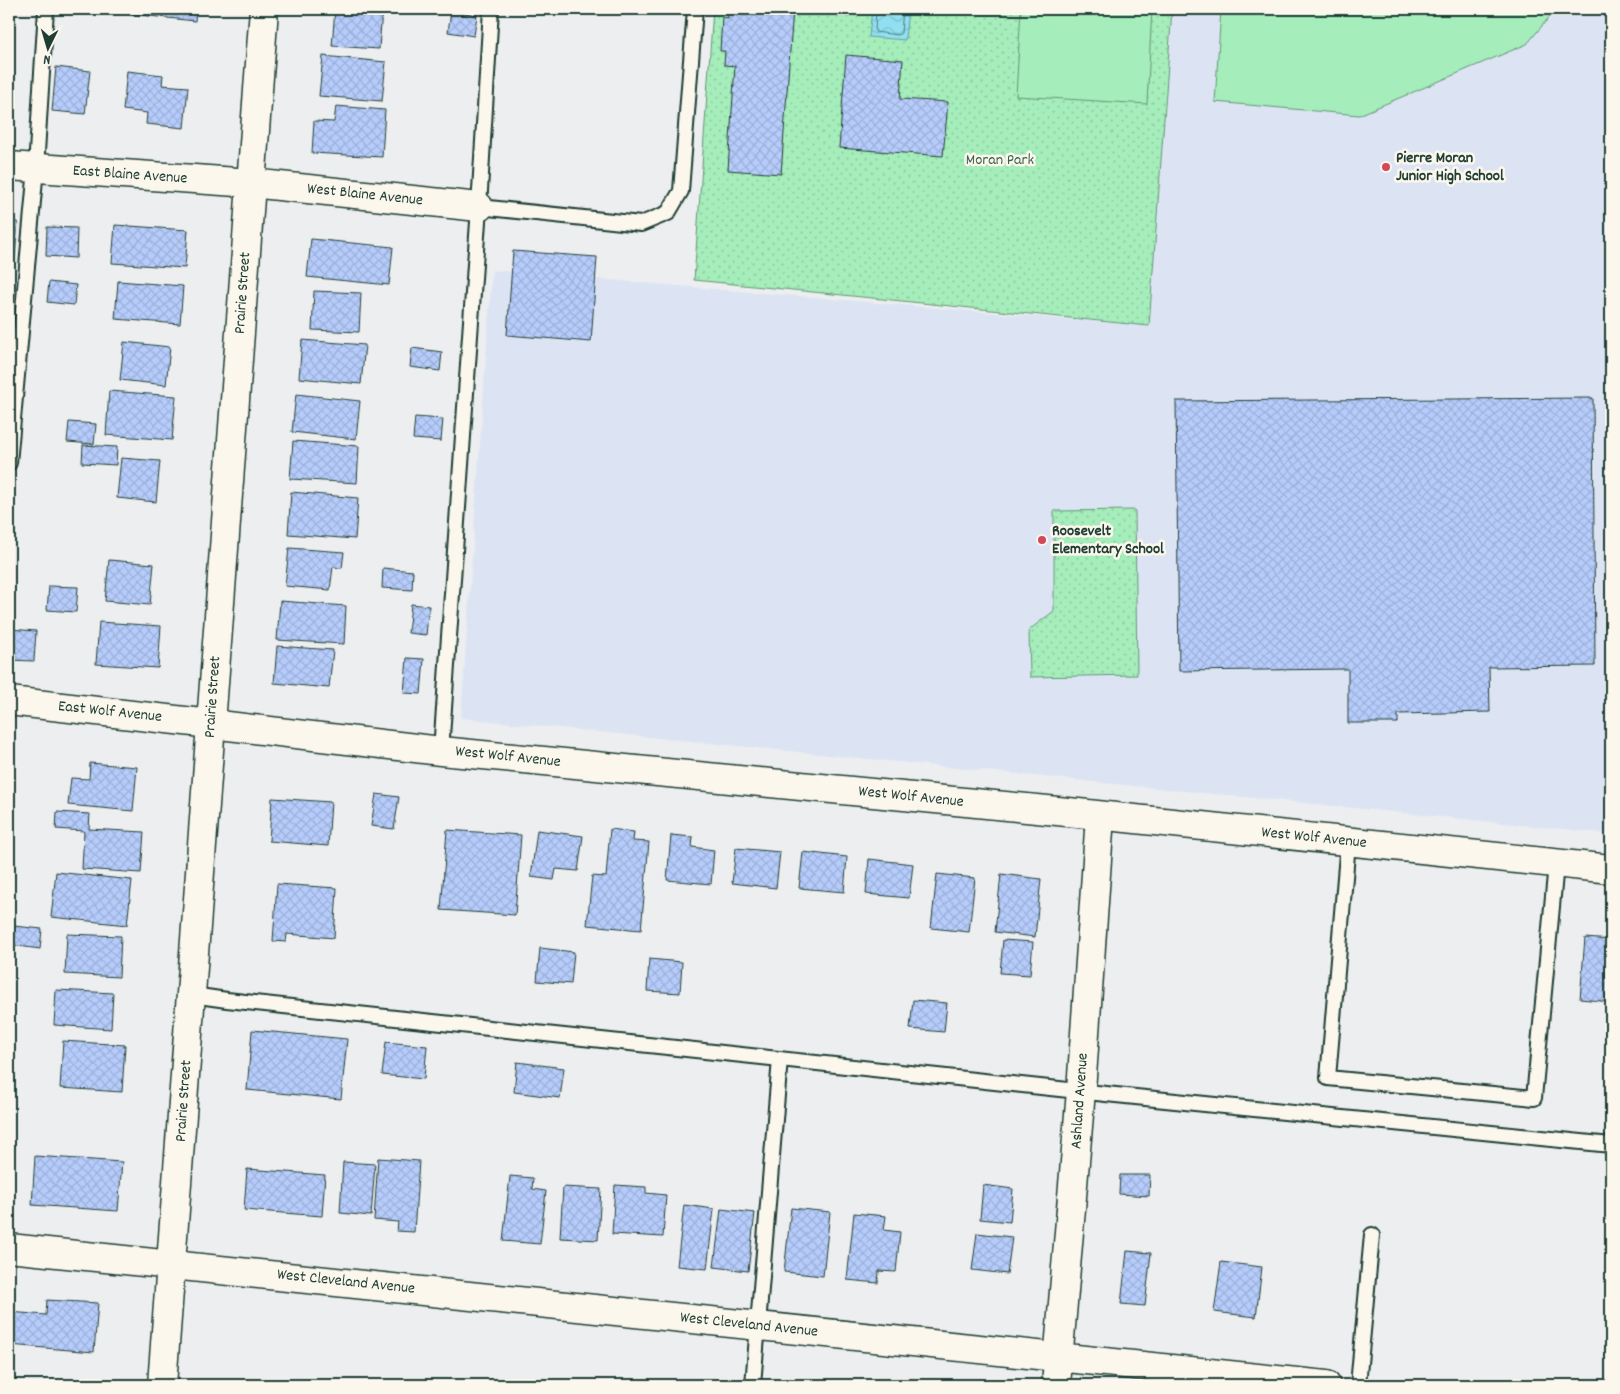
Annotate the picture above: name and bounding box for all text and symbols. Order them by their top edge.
north arrow [22,22,72,72]
text: N [43,49,51,69]
place label: Pierre Moran Junior High School [1396,147,1504,188]
park label: Moran Park [966,149,1034,172]
street label: East Blaine Avenue [72,160,188,190]
marker: Pierre Moran Junior High School [1380,161,1392,173]
street label: West Blaine Avenue [306,177,424,213]
street label: Prairie Street [229,251,257,335]
place label: Roosevelt Elementary School [1052,520,1164,561]
marker: Roosevelt Elementary School [1036,534,1048,546]
street label: Prairie Street [199,655,227,739]
street label: East Wolf Avenue [57,695,163,729]
street label: West Wolf Avenue [454,740,562,774]
street label: West Wolf Avenue [857,780,965,814]
street label: West Wolf Avenue [1260,821,1368,855]
street label: Ashland Avenue [1065,1052,1095,1150]
street label: Prairie Street [170,1059,198,1143]
street label: West Cleveland Avenue [276,1263,416,1301]
street label: West Cleveland Avenue [679,1306,819,1344]

